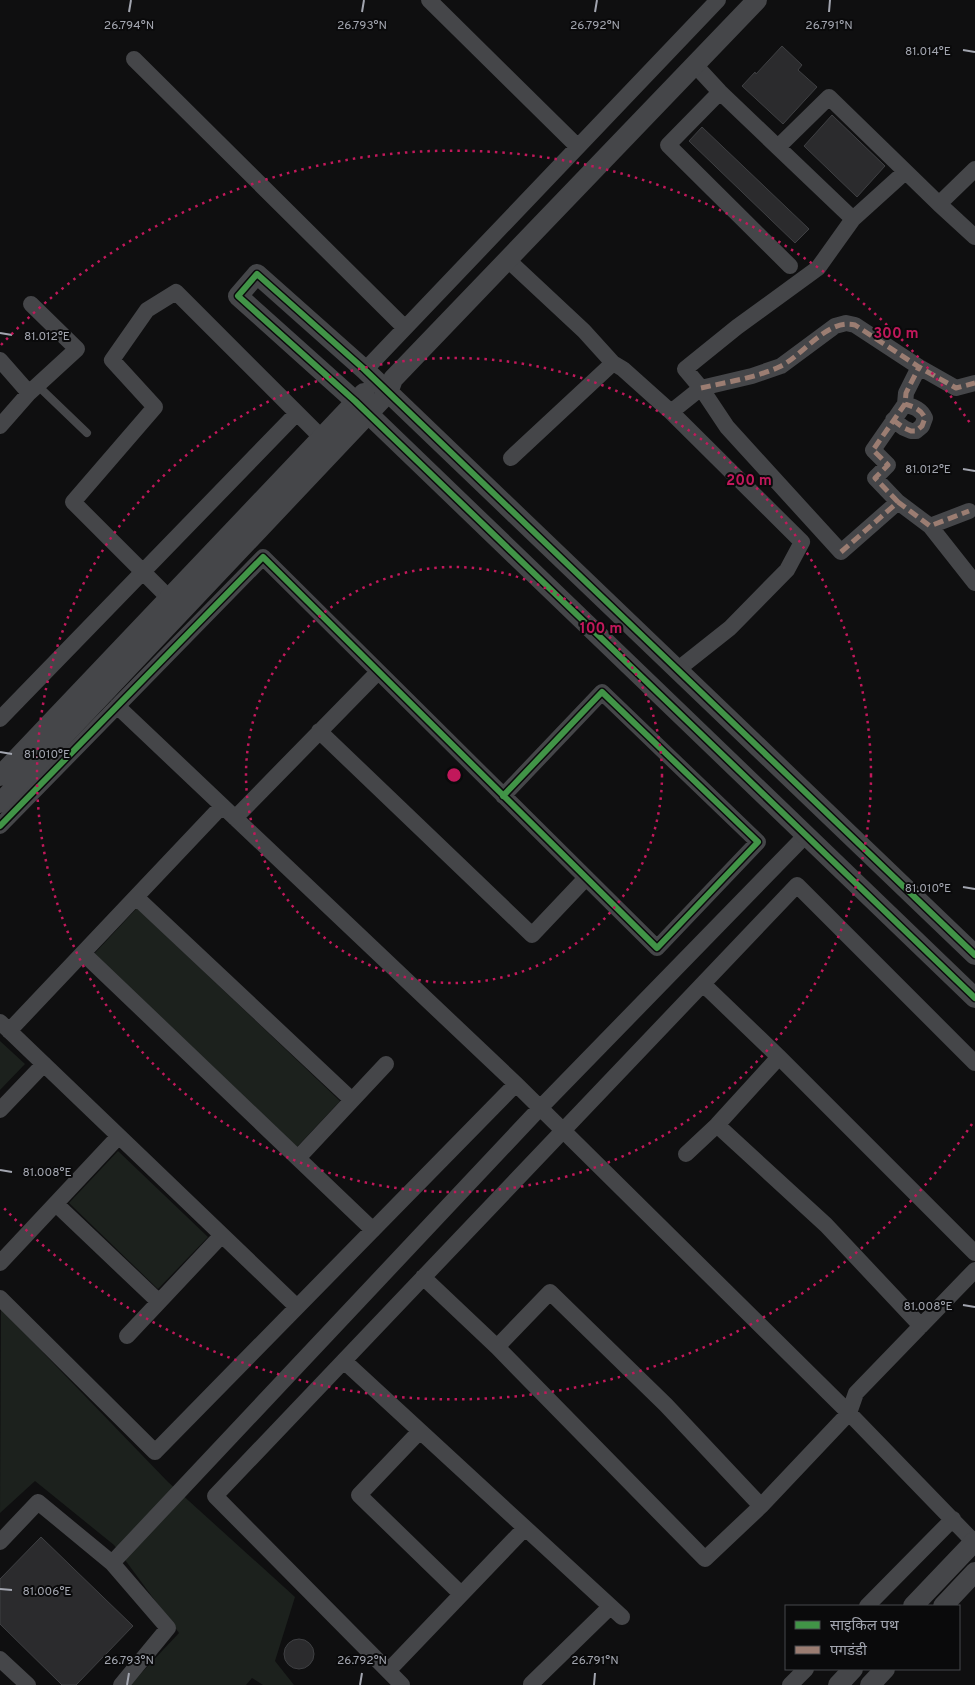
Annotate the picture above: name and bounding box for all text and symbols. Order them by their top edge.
text: 26.794°N [104,18,154,34]
text: 26.793°N [337,18,387,34]
text: 26.792°N [570,18,620,34]
text: 26.791°N [805,18,853,34]
text: 81.014°E [905,44,951,60]
text: 300 m [873,325,919,344]
text: 81.012°E [24,329,70,345]
text: 81.012°E [905,462,951,478]
text: 200 m [726,472,772,491]
text: 100 m [580,620,622,639]
text: 81.010°E [24,747,70,763]
centre of rings [445,766,463,784]
text: 81.010°E [905,881,951,897]
text: 81.008°E [22,1165,72,1181]
text: 81.008°E [903,1299,953,1315]
text: 81.006°E [23,1584,71,1600]
legend [785,1605,960,1670]
text: साइकिल पथ [830,1617,899,1636]
text: पगडंडी [830,1642,868,1661]
text: 26.793°N [104,1653,154,1669]
text: 26.792°N [337,1653,387,1669]
text: 26.791°N [571,1653,619,1669]

